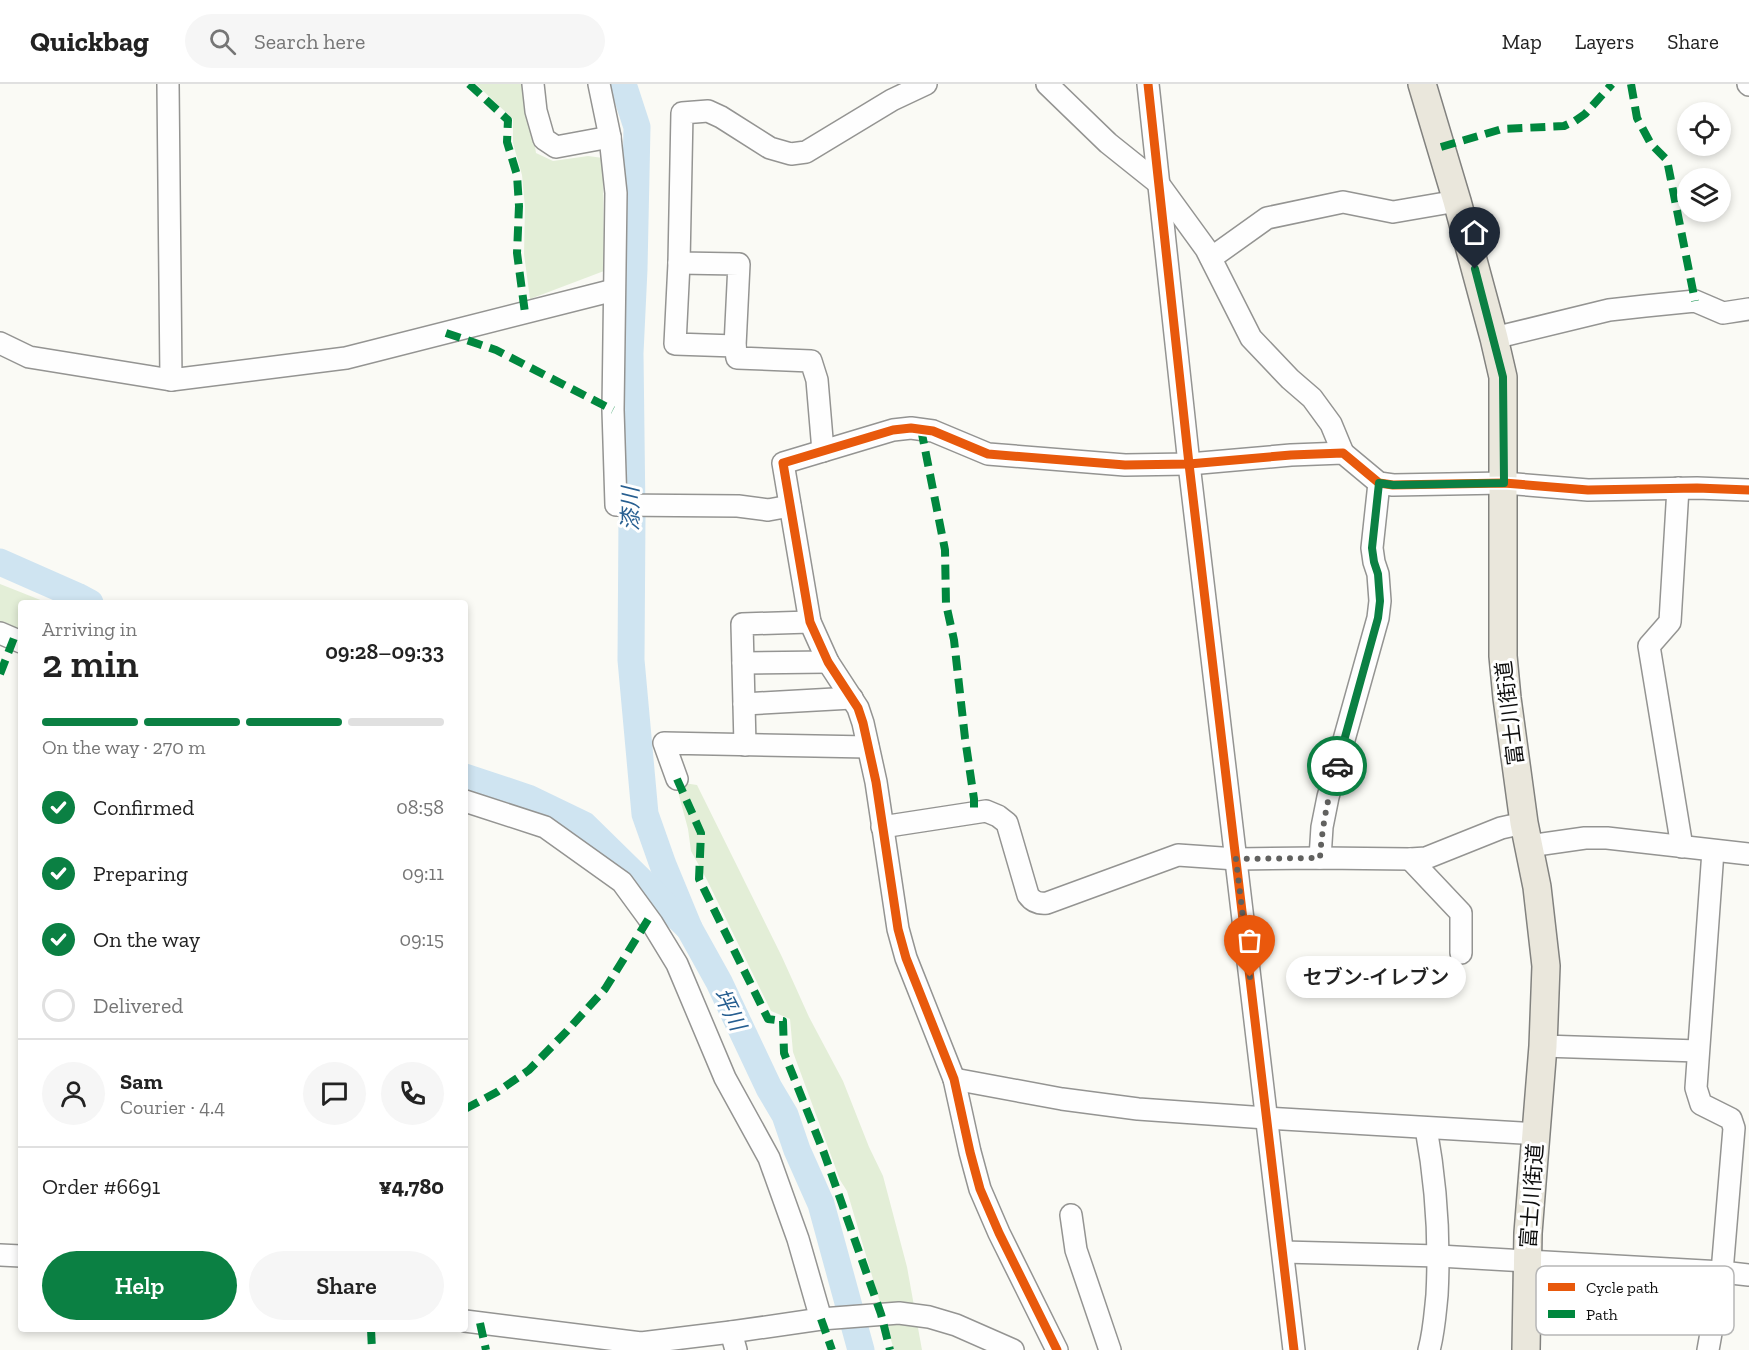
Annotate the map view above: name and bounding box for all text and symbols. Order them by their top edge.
search box [185,14,605,68]
text: Quickbag [30,25,149,58]
icon: search [206,25,239,58]
text: Search here [254,28,365,55]
text: Map [1502,29,1542,54]
text: Layers [1575,29,1634,54]
text: Share [1667,29,1719,54]
map controls [1677,102,1731,222]
button: locate [1677,102,1731,156]
button: layers [1677,168,1731,222]
pin [1449,207,1500,269]
icon: home [1458,216,1491,249]
water label: 漆川 [617,485,644,531]
text: Arriving in [42,617,137,641]
text: 09:28–09:33 [325,638,444,665]
text: 2 min [42,640,139,687]
street label: 富士川街道 [1491,659,1528,767]
text: On the way · 270 m [42,735,205,759]
courier [1307,736,1367,796]
icon: car [1321,750,1354,783]
icon: check [42,791,75,824]
text: Confirmed [93,794,194,821]
text: 08:58 [396,795,444,819]
icon: check [42,857,75,890]
text: Preparing [93,860,188,887]
text: 09:11 [402,861,444,885]
pin [1224,915,1275,977]
icon: check [42,923,75,956]
icon: bag [1233,924,1266,957]
text: On the way [93,926,200,953]
text: 09:15 [399,927,444,951]
callout: セブン-イレブン [1286,956,1466,998]
text: セブン-イレブン [1303,965,1449,989]
water label: 坪川 [708,983,752,1037]
text: Delivered [93,992,183,1019]
button: person [42,1062,105,1125]
button: chat [303,1062,366,1125]
button: phone [381,1062,444,1125]
text: Sam [120,1068,163,1095]
text: Courier · 4.4 [120,1095,225,1119]
street label: 富士川街道 [1515,1143,1548,1249]
text: Order #6691 [42,1173,160,1200]
text: ¥4,780 [379,1173,444,1200]
button: Help [42,1251,237,1320]
button: Share [249,1251,444,1320]
legend [1536,1266,1734,1335]
text: Cycle path [1586,1278,1659,1297]
text: Path [1586,1305,1618,1324]

